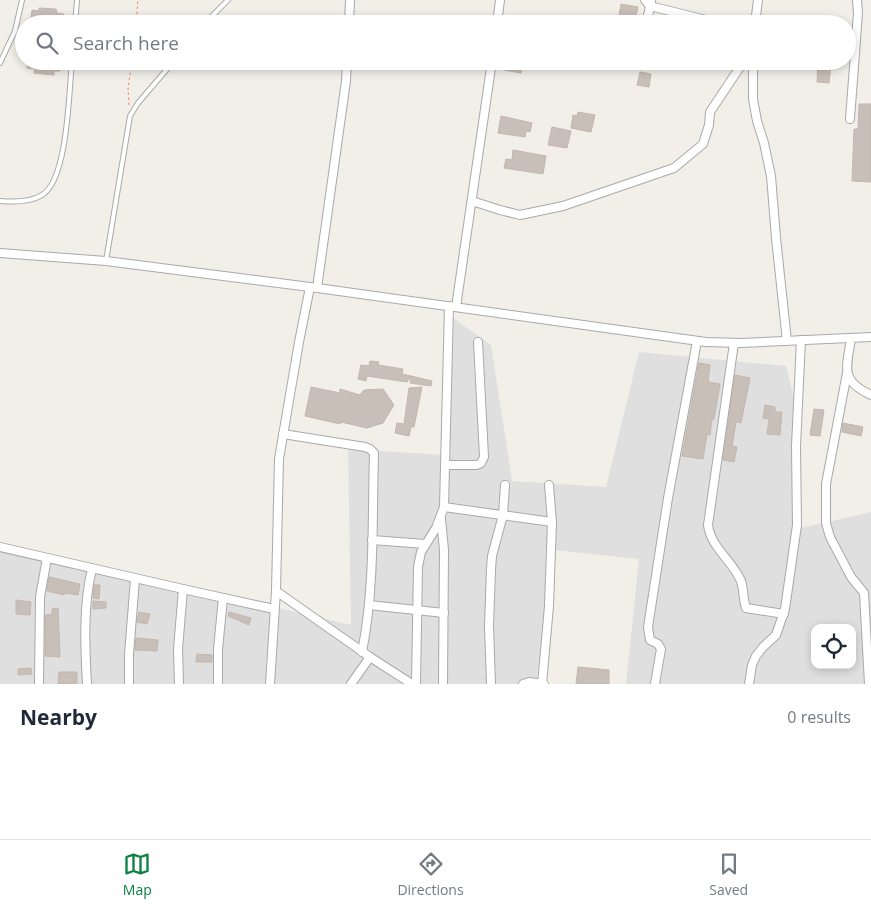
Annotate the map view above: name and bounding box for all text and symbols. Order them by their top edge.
search box [15,15,856,70]
icon: search [33,29,61,57]
text: Search here [73,30,179,56]
map controls [811,624,856,669]
button: locate [811,624,856,669]
text: Nearby [20,703,97,731]
text: 0 results [787,706,851,728]
tab: Map [123,850,152,899]
tab: Directions [397,850,464,899]
tab: Saved [709,850,748,899]

